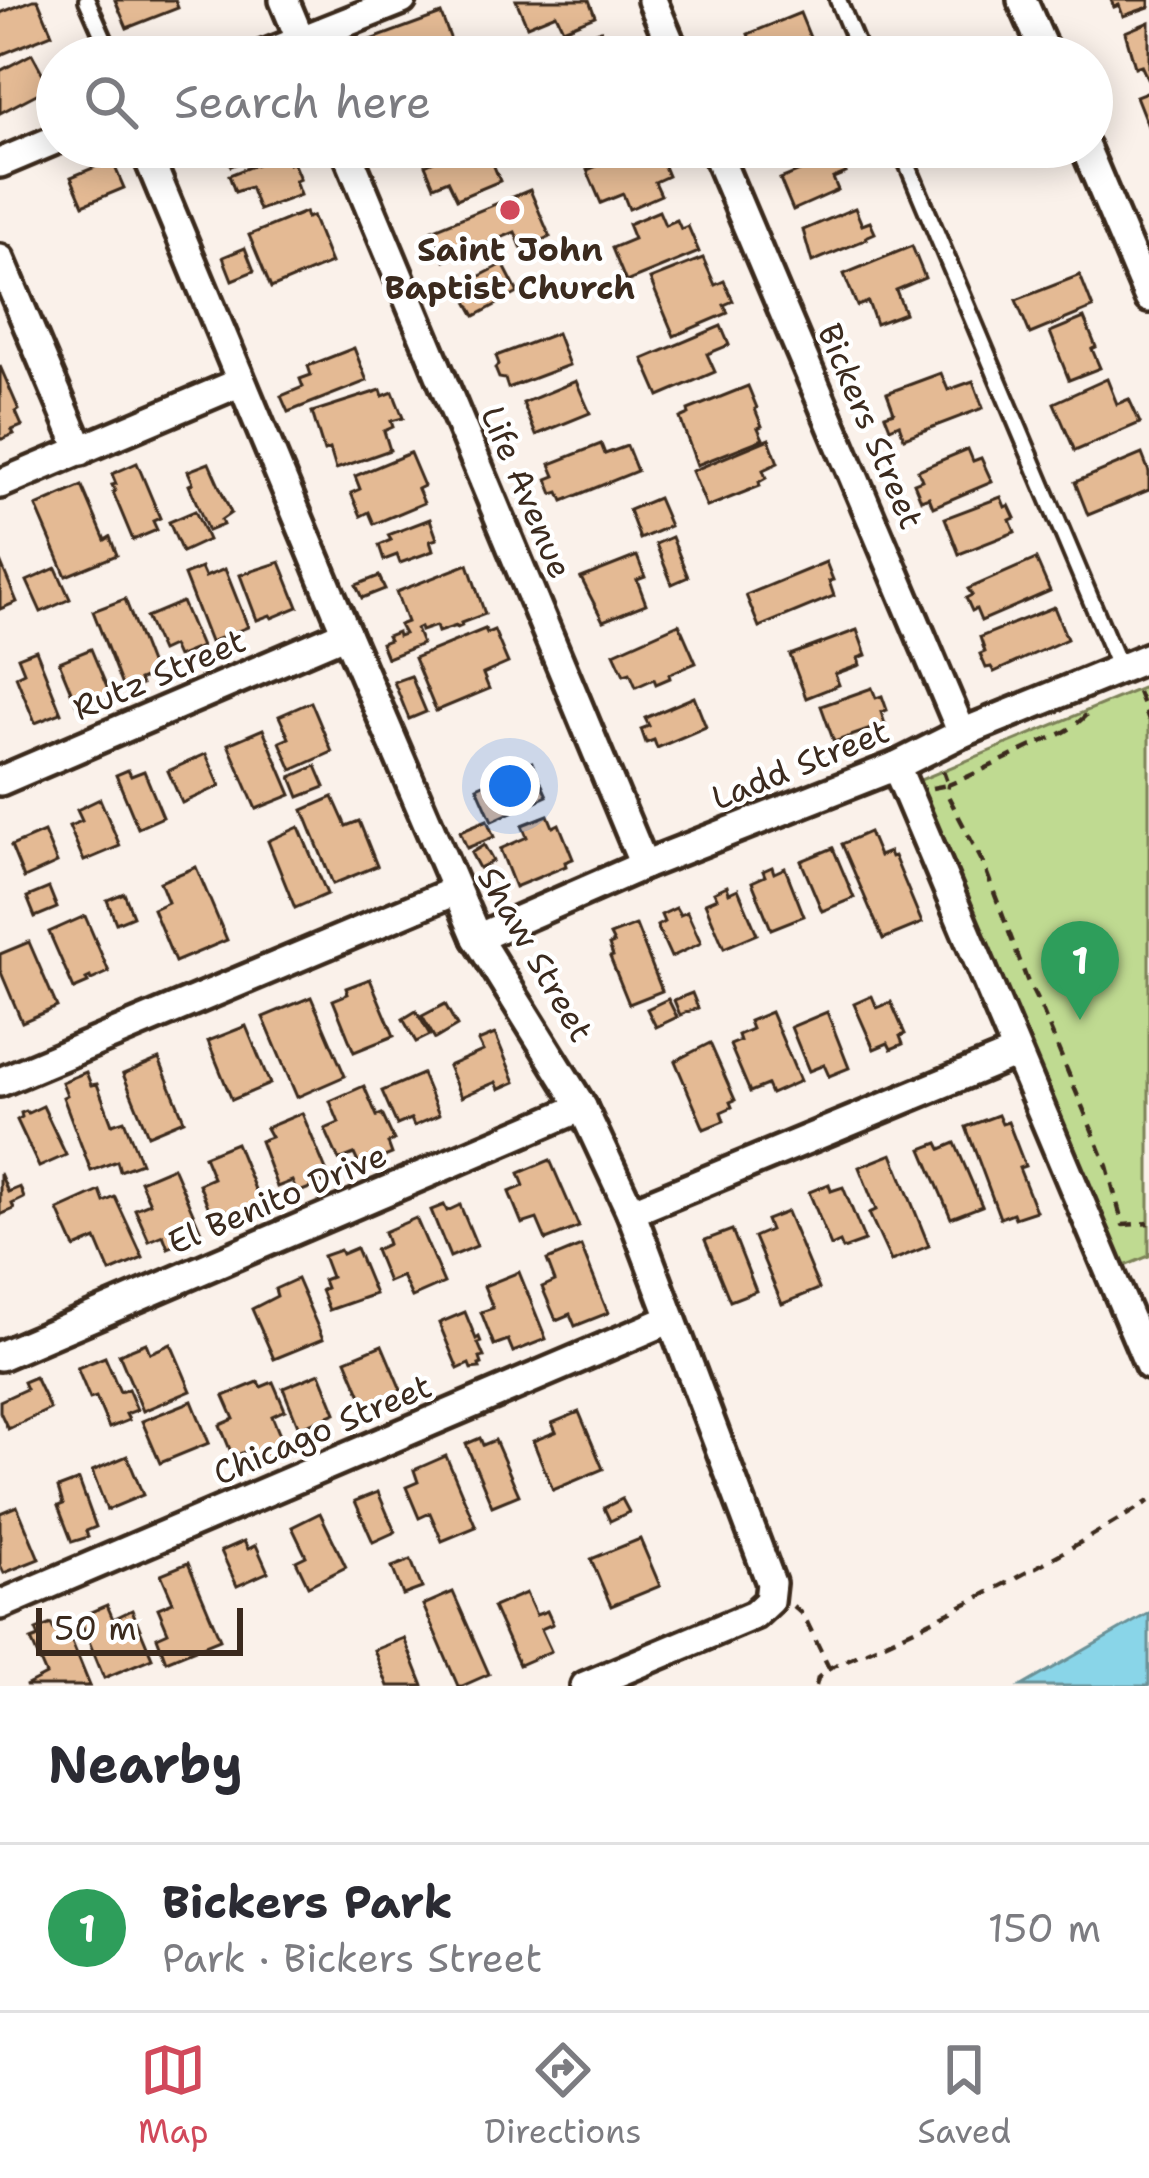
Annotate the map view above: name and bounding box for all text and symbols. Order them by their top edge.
search box [36,36,1113,168]
icon: search [78,69,144,135]
text: Search here [174,72,431,132]
marker: Saint John Baptist Church [497,197,523,223]
place label: Saint John Baptist Church [385,227,635,310]
street label: Bickers Street [807,317,934,536]
street label: Life Avenue [470,399,583,585]
street label: Rutz Street [66,618,252,731]
street label: Ladd Street [705,708,896,821]
your location [480,756,540,816]
street label: Shaw Street [467,859,604,1050]
pin: 1 [1041,921,1119,1020]
street label: El Benito Drive [161,1132,393,1265]
street label: Chicago Street [206,1363,438,1496]
scale bar [36,1602,243,1655]
text: 50 m [54,1606,137,1651]
text: Nearby [48,1730,243,1798]
text: Bickers Park [162,1872,453,1932]
text: 1 [78,1902,96,1954]
text: 150 m [988,1902,1101,1954]
text: Park · Bickers Street [162,1932,542,1984]
tab: Map [138,2037,209,2154]
tab: Directions [484,2037,642,2154]
tab: Saved [917,2037,1011,2154]

